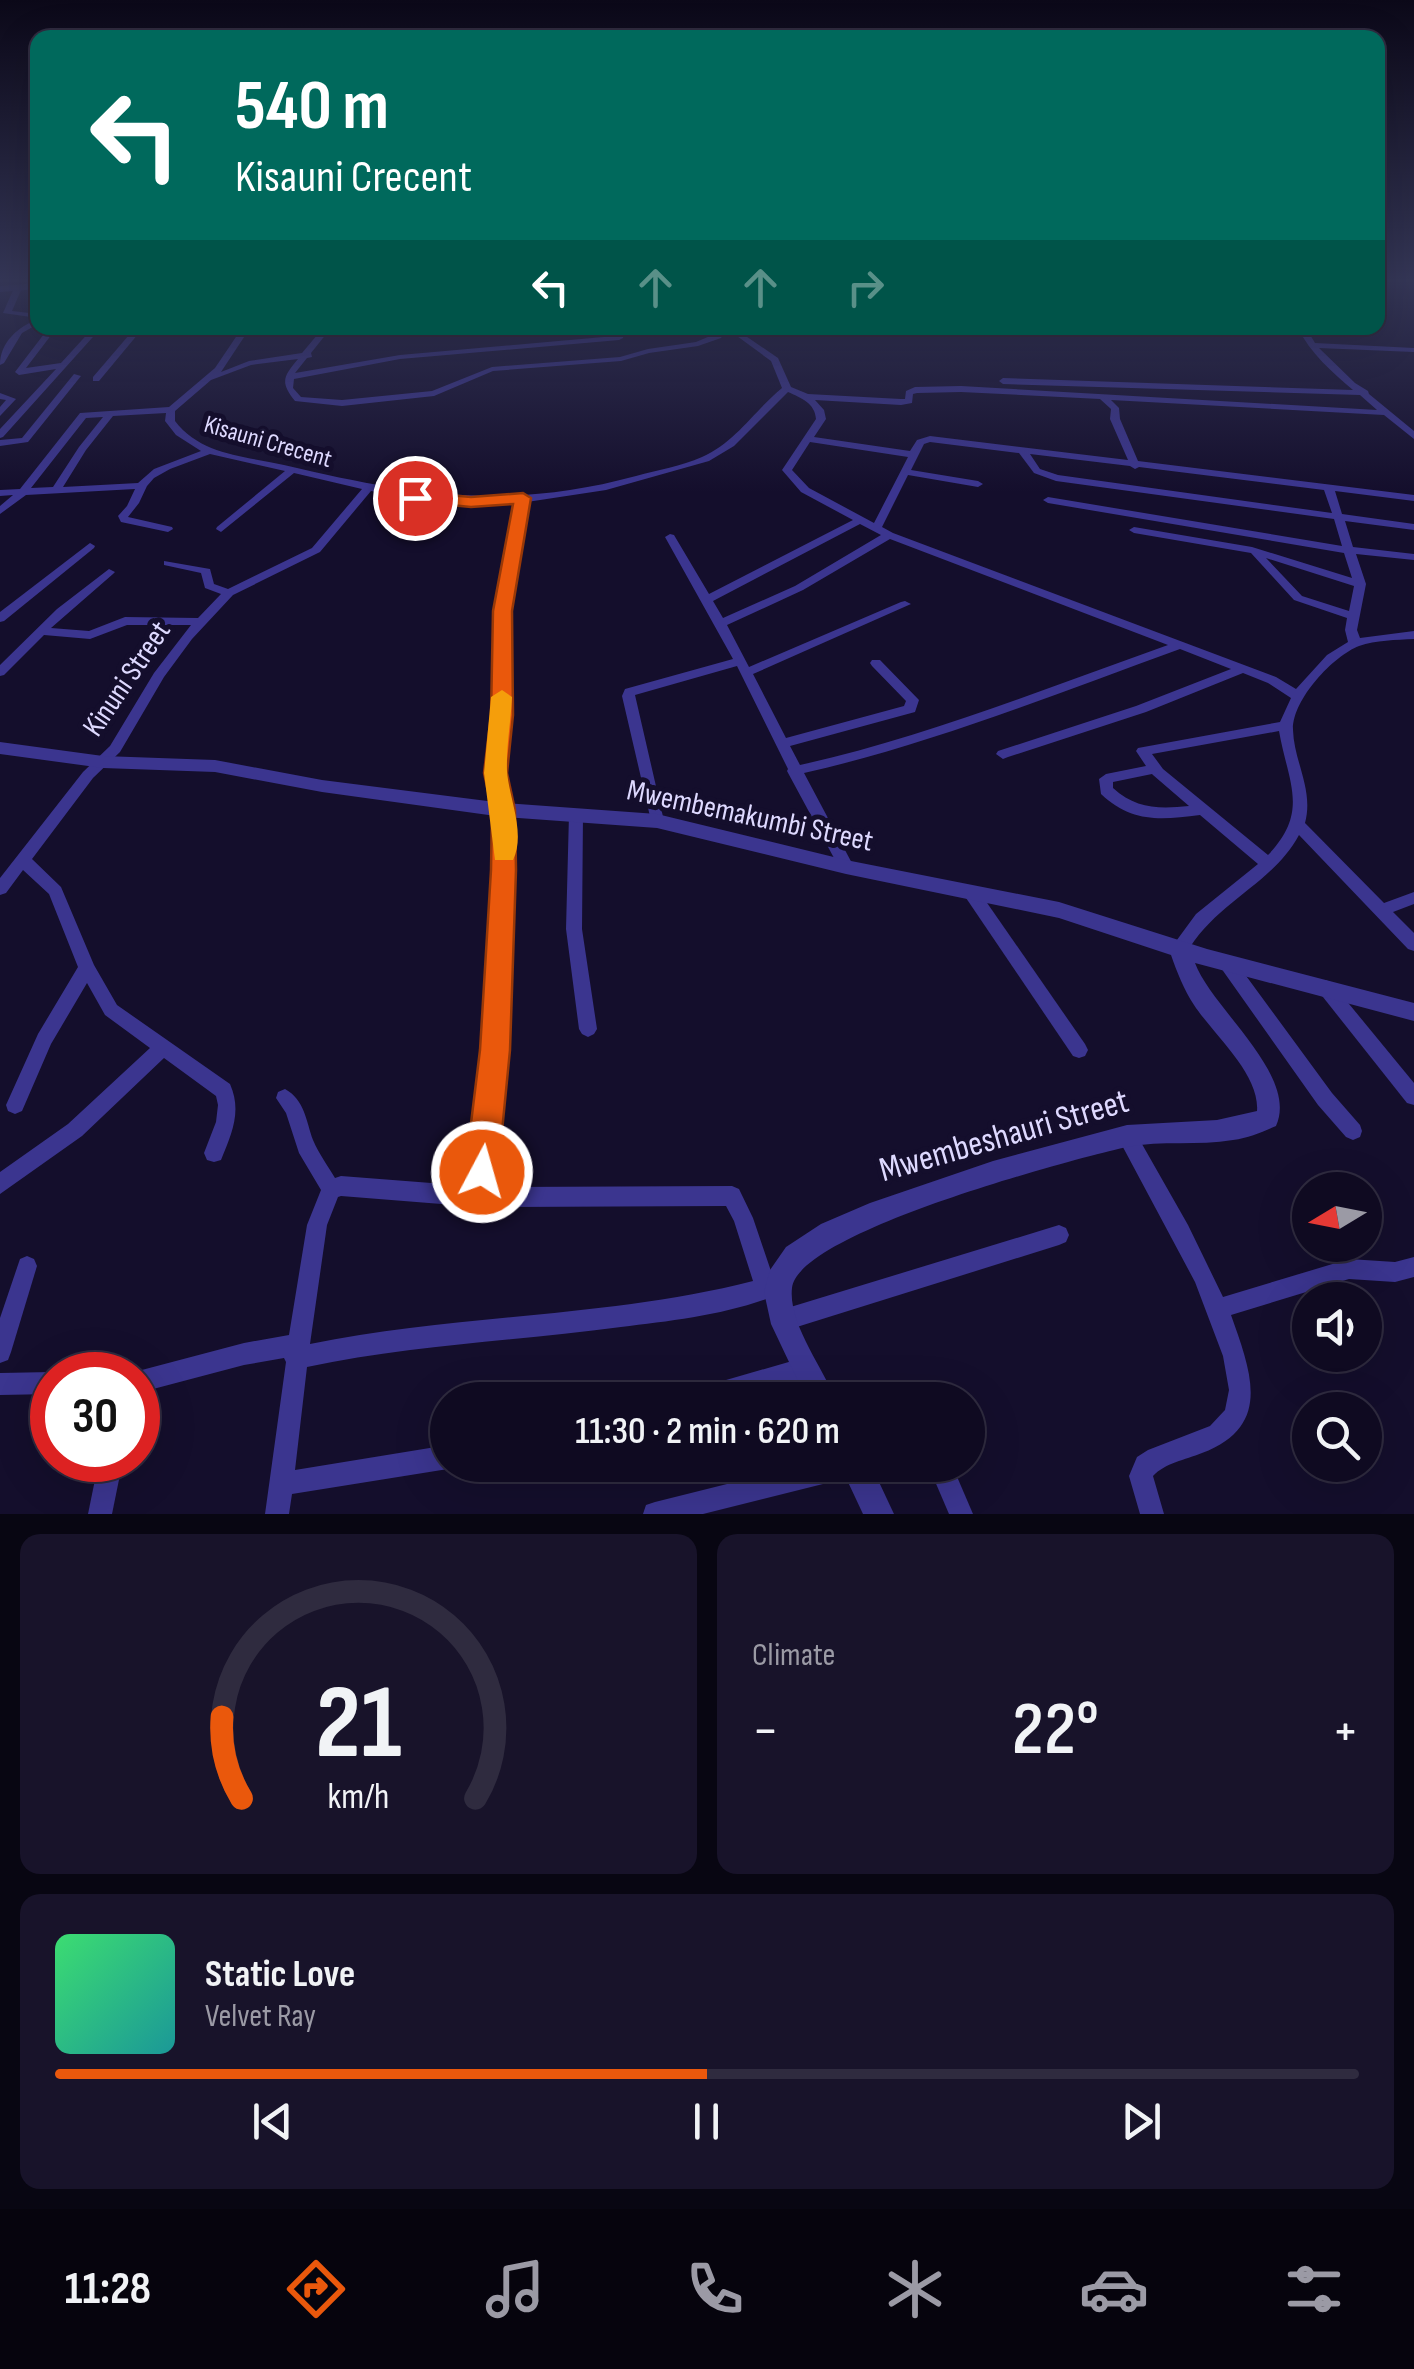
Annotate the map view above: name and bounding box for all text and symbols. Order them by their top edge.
text: 540 m [235,65,389,149]
icon: left [70,70,200,200]
text: Kisauni Crecent [235,150,472,205]
icon: left [523,260,578,315]
icon: ahead [628,260,683,315]
icon: ahead [733,260,788,315]
icon: right [838,260,893,315]
street label: Kisauni Crecent [200,409,336,475]
pin [373,456,458,541]
icon: arrive [388,471,443,526]
street label: Kinuni Street [75,615,179,743]
street label: Mwembemakumbi Street [624,772,876,860]
street label: Mwembeshauri Street [875,1080,1133,1192]
position arrow [430,1120,534,1224]
north arrow [1292,1172,1382,1262]
map controls [1292,1172,1382,1482]
button: sound [1292,1282,1382,1372]
speed limit sign: 30 [30,1352,160,1482]
button: search [1292,1392,1382,1482]
text: 11:30 · 2 min · 620 m [575,1409,840,1454]
text: Climate [752,1636,835,1675]
text: 21 [315,1662,402,1787]
text: 22° [1012,1685,1099,1776]
text: − [752,1698,779,1765]
text: + [1332,1698,1359,1765]
text: km/h [328,1776,389,1819]
text: Static Love [205,1952,355,1997]
text: Velvet Ray [205,1997,316,2036]
icon: previous [245,2094,300,2149]
icon: pause [679,2094,734,2149]
icon: next [1114,2094,1169,2149]
icon: directions [281,2254,351,2324]
icon: music [480,2254,550,2324]
icon: phone [680,2254,750,2324]
icon: climate [880,2254,950,2324]
icon: car [1079,2254,1149,2324]
icon: filters [1279,2254,1349,2324]
text: 11:28 [65,2262,151,2317]

